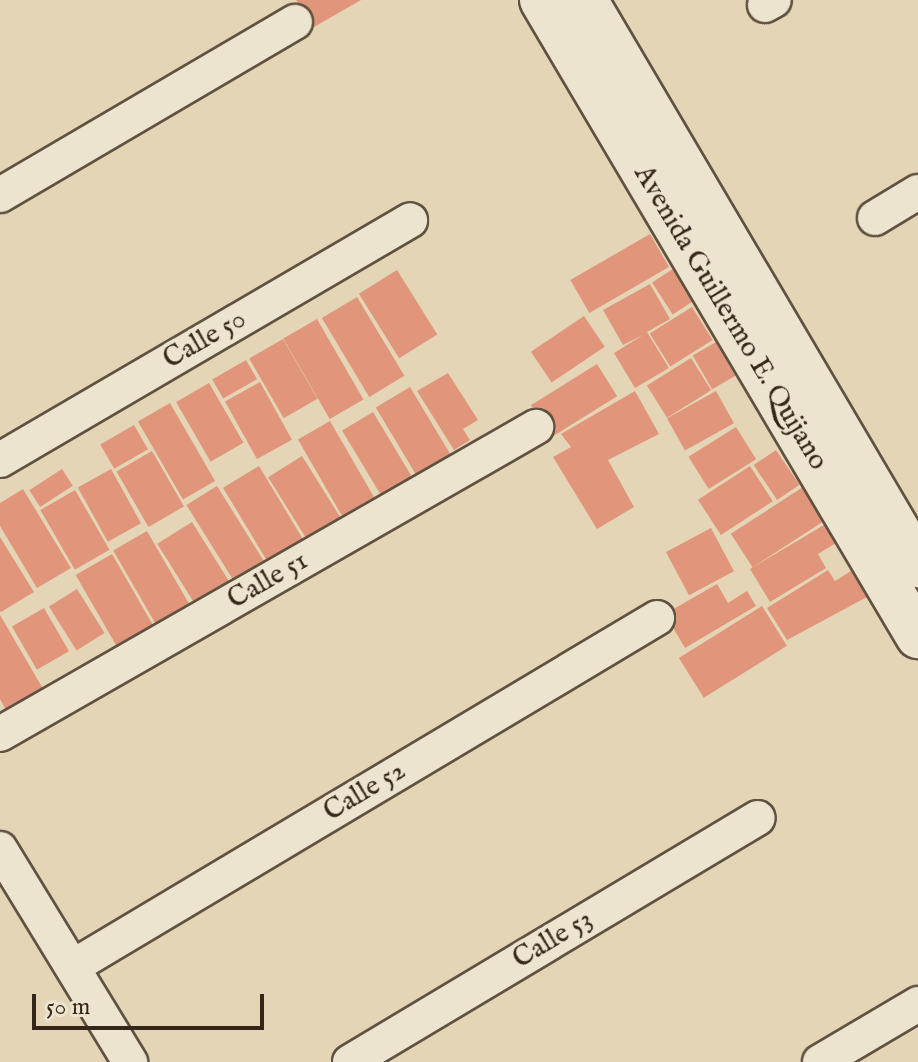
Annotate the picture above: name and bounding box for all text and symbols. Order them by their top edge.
street label: Avenida Guillermo E. Quijano [626,160,834,476]
street label: Calle 50 [158,303,252,377]
street label: Calle 51 [222,545,314,617]
street label: Calle 52 [318,755,412,829]
street label: Calle 53 [507,903,599,977]
scale bar [36,978,268,1028]
text: 50 m [46,992,90,1023]

